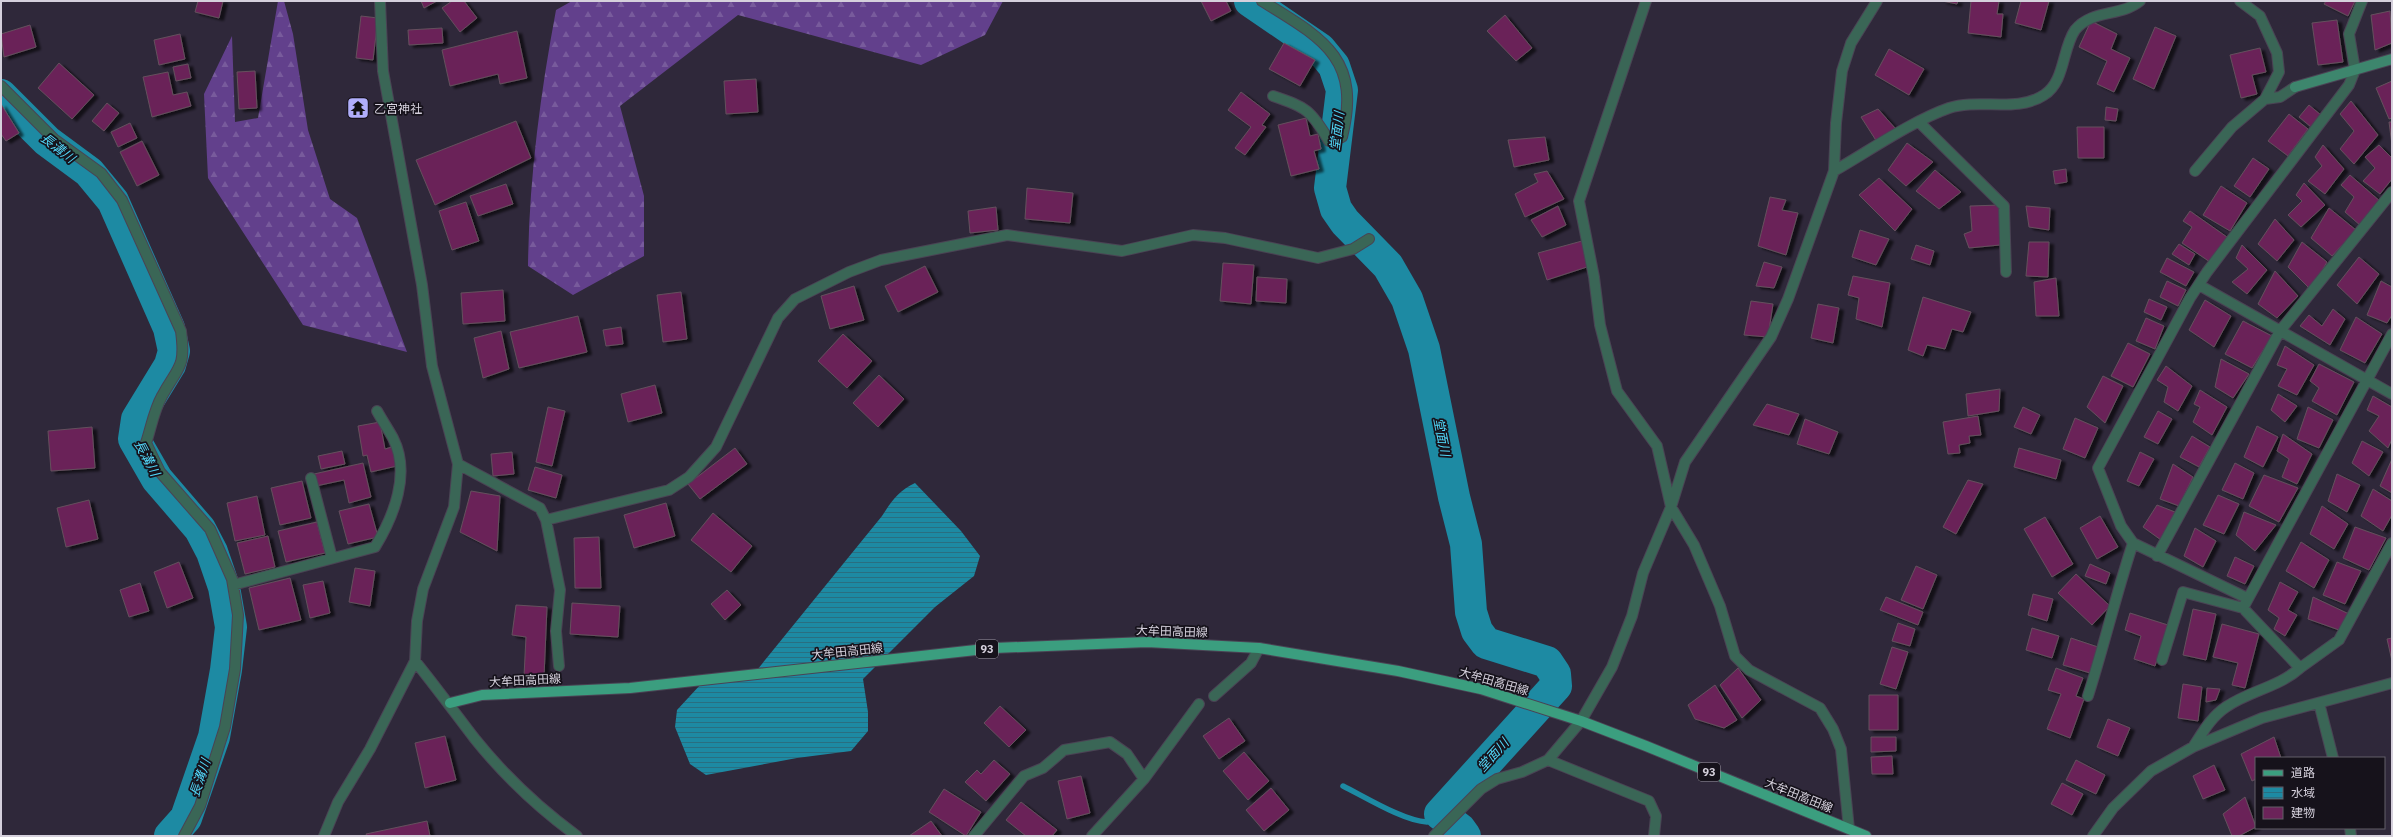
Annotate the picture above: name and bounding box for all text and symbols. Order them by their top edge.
temple icon: 乙宮神社 [345,95,371,121]
place label: 乙宮神社 [374,101,422,116]
water label: 堂面川 [1326,109,1348,151]
water label: 長溝川 [37,129,80,168]
water label: 堂面川 [1430,416,1454,460]
water label: 長溝川 [130,437,165,481]
street label: 大牟田高田線 [1136,622,1208,640]
street label: 大牟田高田線 [810,640,884,662]
road number: 93 [976,640,998,658]
street label: 大牟田高田線 [1457,664,1531,698]
street label: 大牟田高田線 [489,671,561,689]
water label: 堂面川 [1474,733,1514,775]
water label: 長溝川 [186,755,215,799]
legend [2255,757,2385,829]
road number: 93 [1698,763,1720,781]
text: 道路 [2291,765,2315,780]
street label: 大牟田高田線 [1763,775,1835,815]
text: 水域 [2291,785,2315,800]
text: 建物 [2291,805,2315,820]

